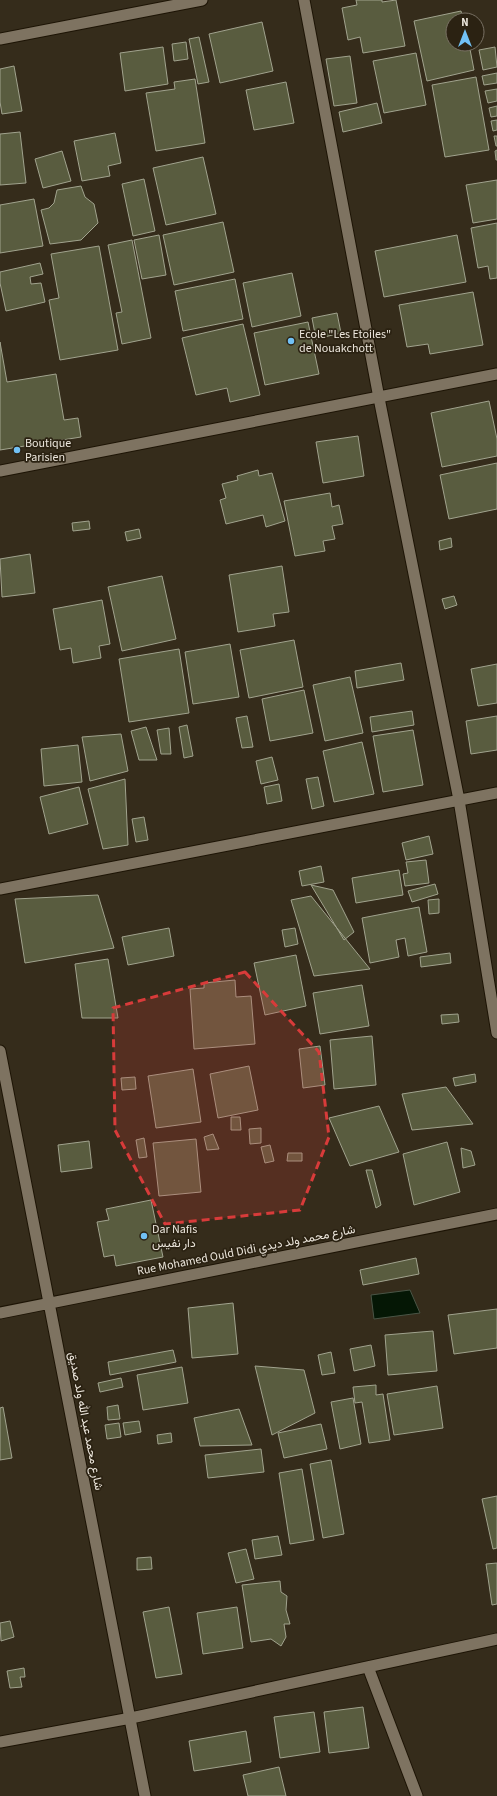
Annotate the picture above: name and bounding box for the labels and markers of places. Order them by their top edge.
place label: Ecole "Les Etoiles" de Nouakchott [299,326,391,357]
marker: Ecole "Les Etoiles" de Nouakchott [286,336,296,346]
place label: Boutique Parisien [25,435,71,466]
marker: Boutique Parisien [12,445,22,455]
place label: Dar Nafis دار نفيس [152,1221,197,1252]
marker: Dar Nafis دار نفيس [139,1231,149,1241]

